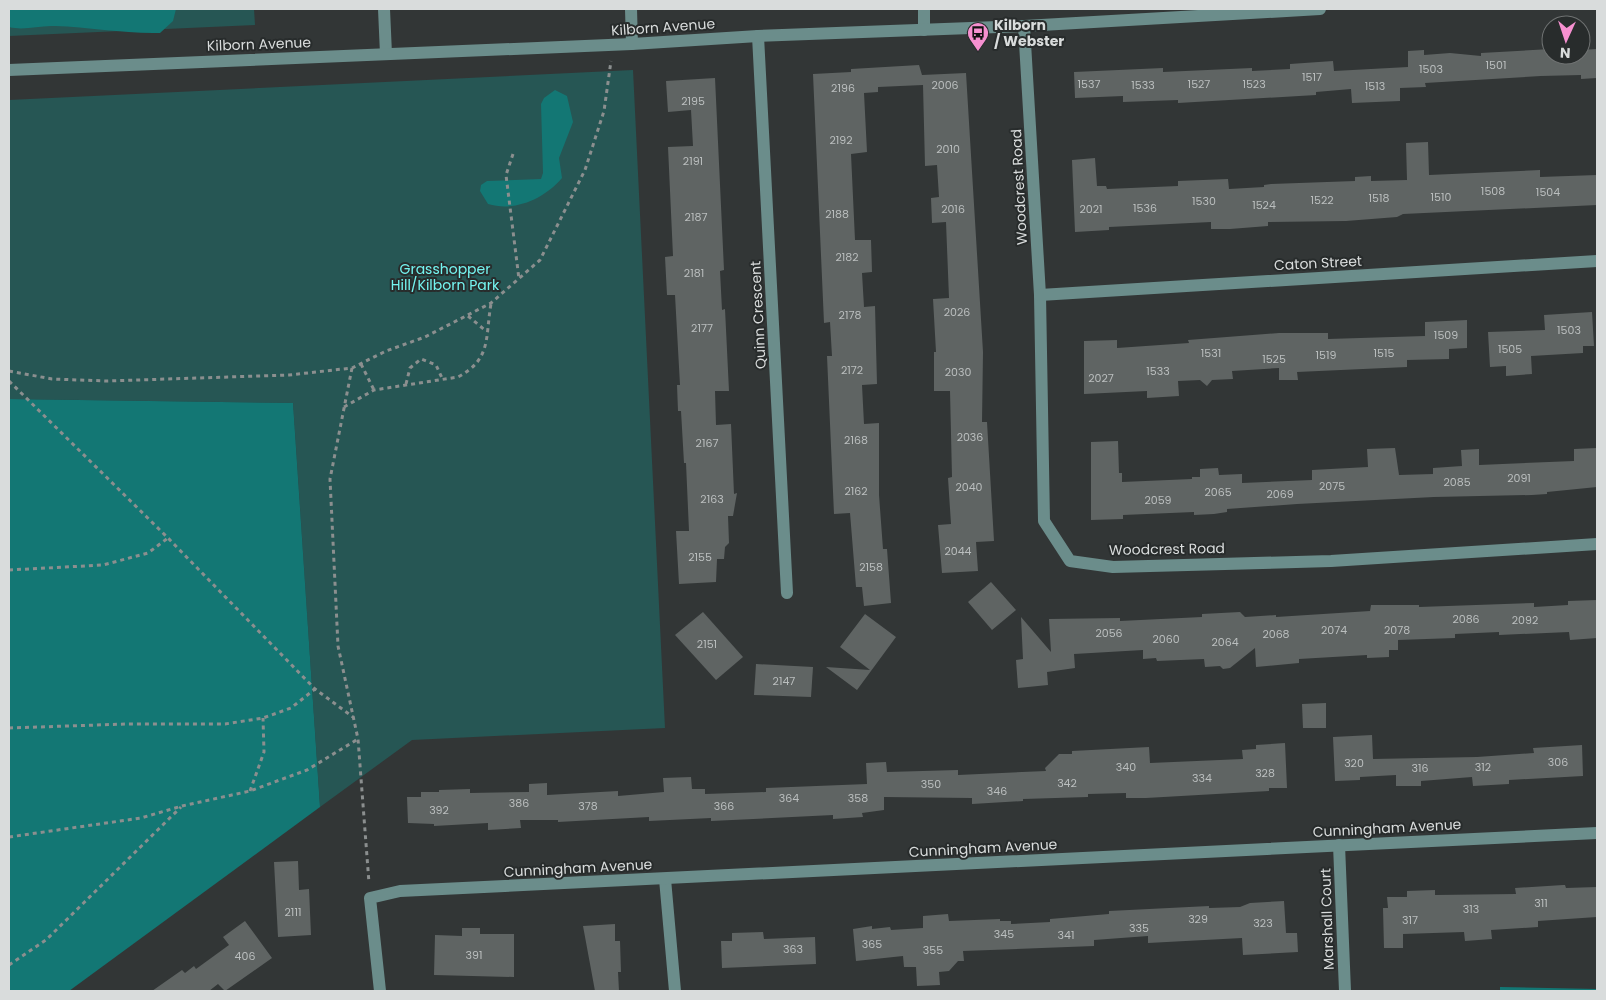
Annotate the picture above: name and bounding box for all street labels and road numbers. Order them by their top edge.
street label: Kilborn Avenue [610,13,716,41]
street label: Kilborn Avenue [207,32,312,56]
street label: Woodcrest Road [1006,129,1032,245]
street label: Caton Street [1274,251,1362,275]
street label: Quinn Crescent [745,260,771,370]
street label: Woodcrest Road [1109,538,1225,560]
street label: Cunningham Avenue [1312,814,1462,842]
street label: Cunningham Avenue [908,834,1058,862]
street label: Cunningham Avenue [503,854,653,882]
street label: Marshall Court [1315,868,1339,970]

